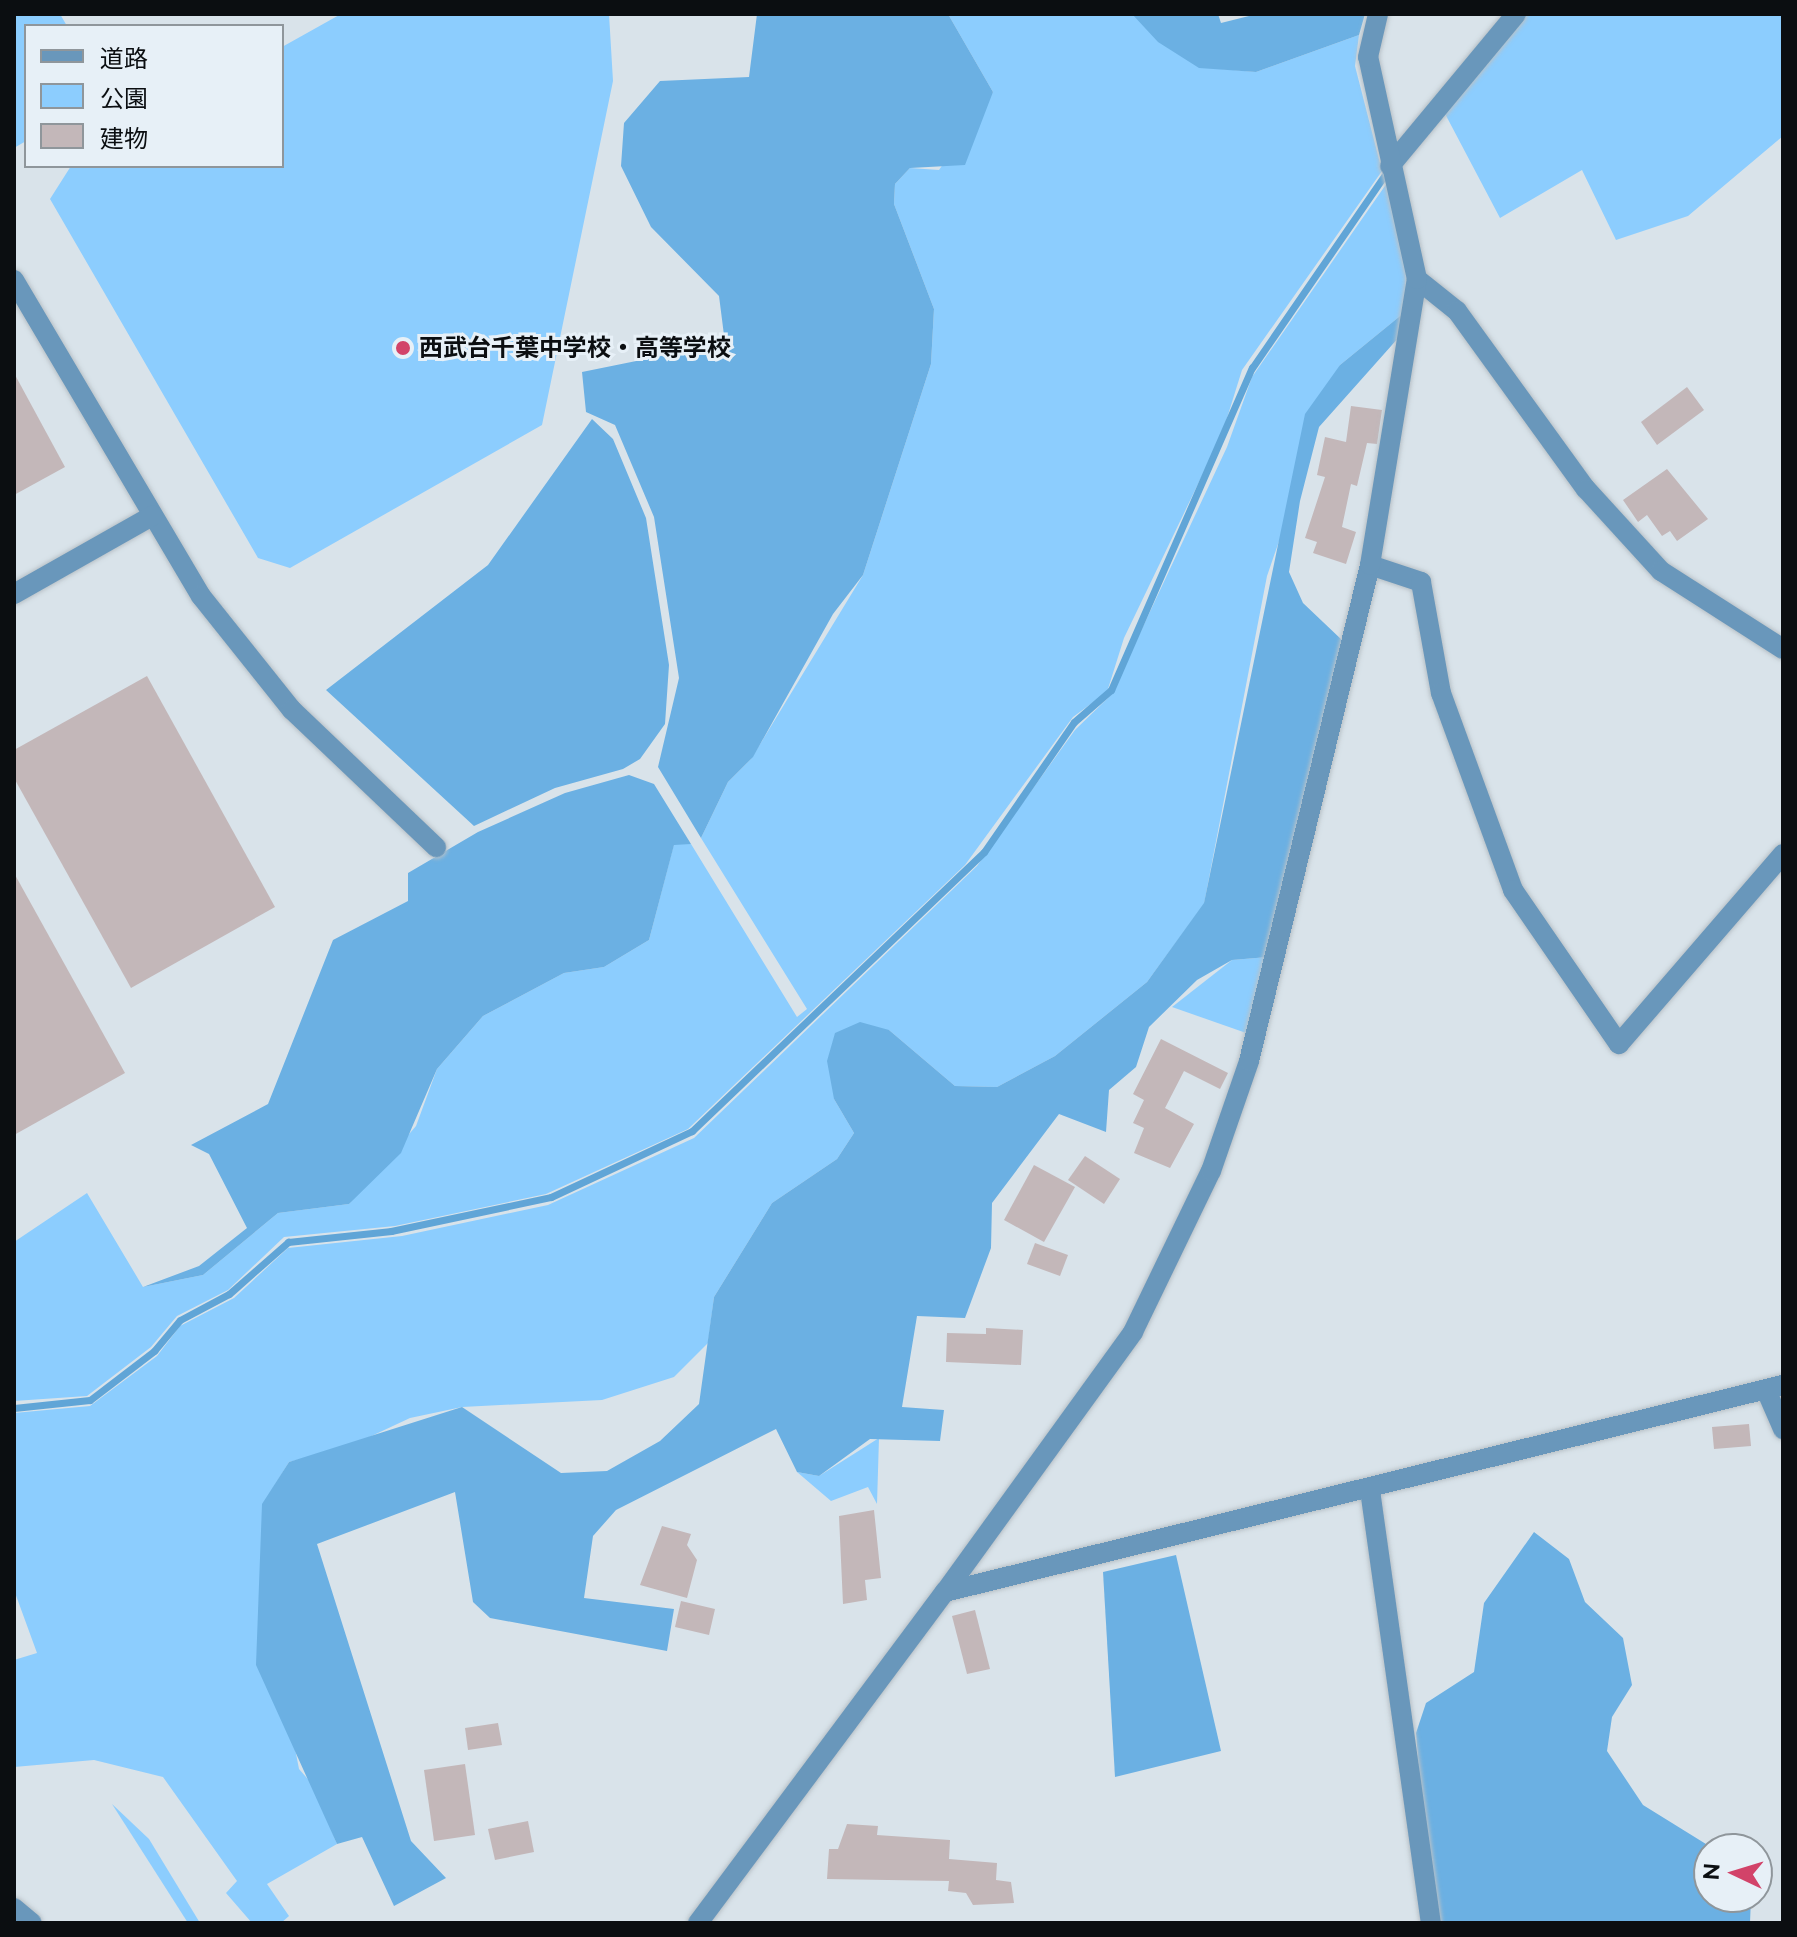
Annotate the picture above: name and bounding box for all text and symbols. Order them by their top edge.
legend [24,24,284,168]
text: 道路 [100,44,148,73]
text: 公園 [100,84,148,113]
text: 建物 [100,124,148,153]
place label: 西武台千葉中学校・高等学校 [419,334,731,362]
marker: 西武台千葉中学校・高等学校 [394,339,412,357]
north arrow [1693,1833,1773,1913]
text: N [1697,1862,1725,1881]

